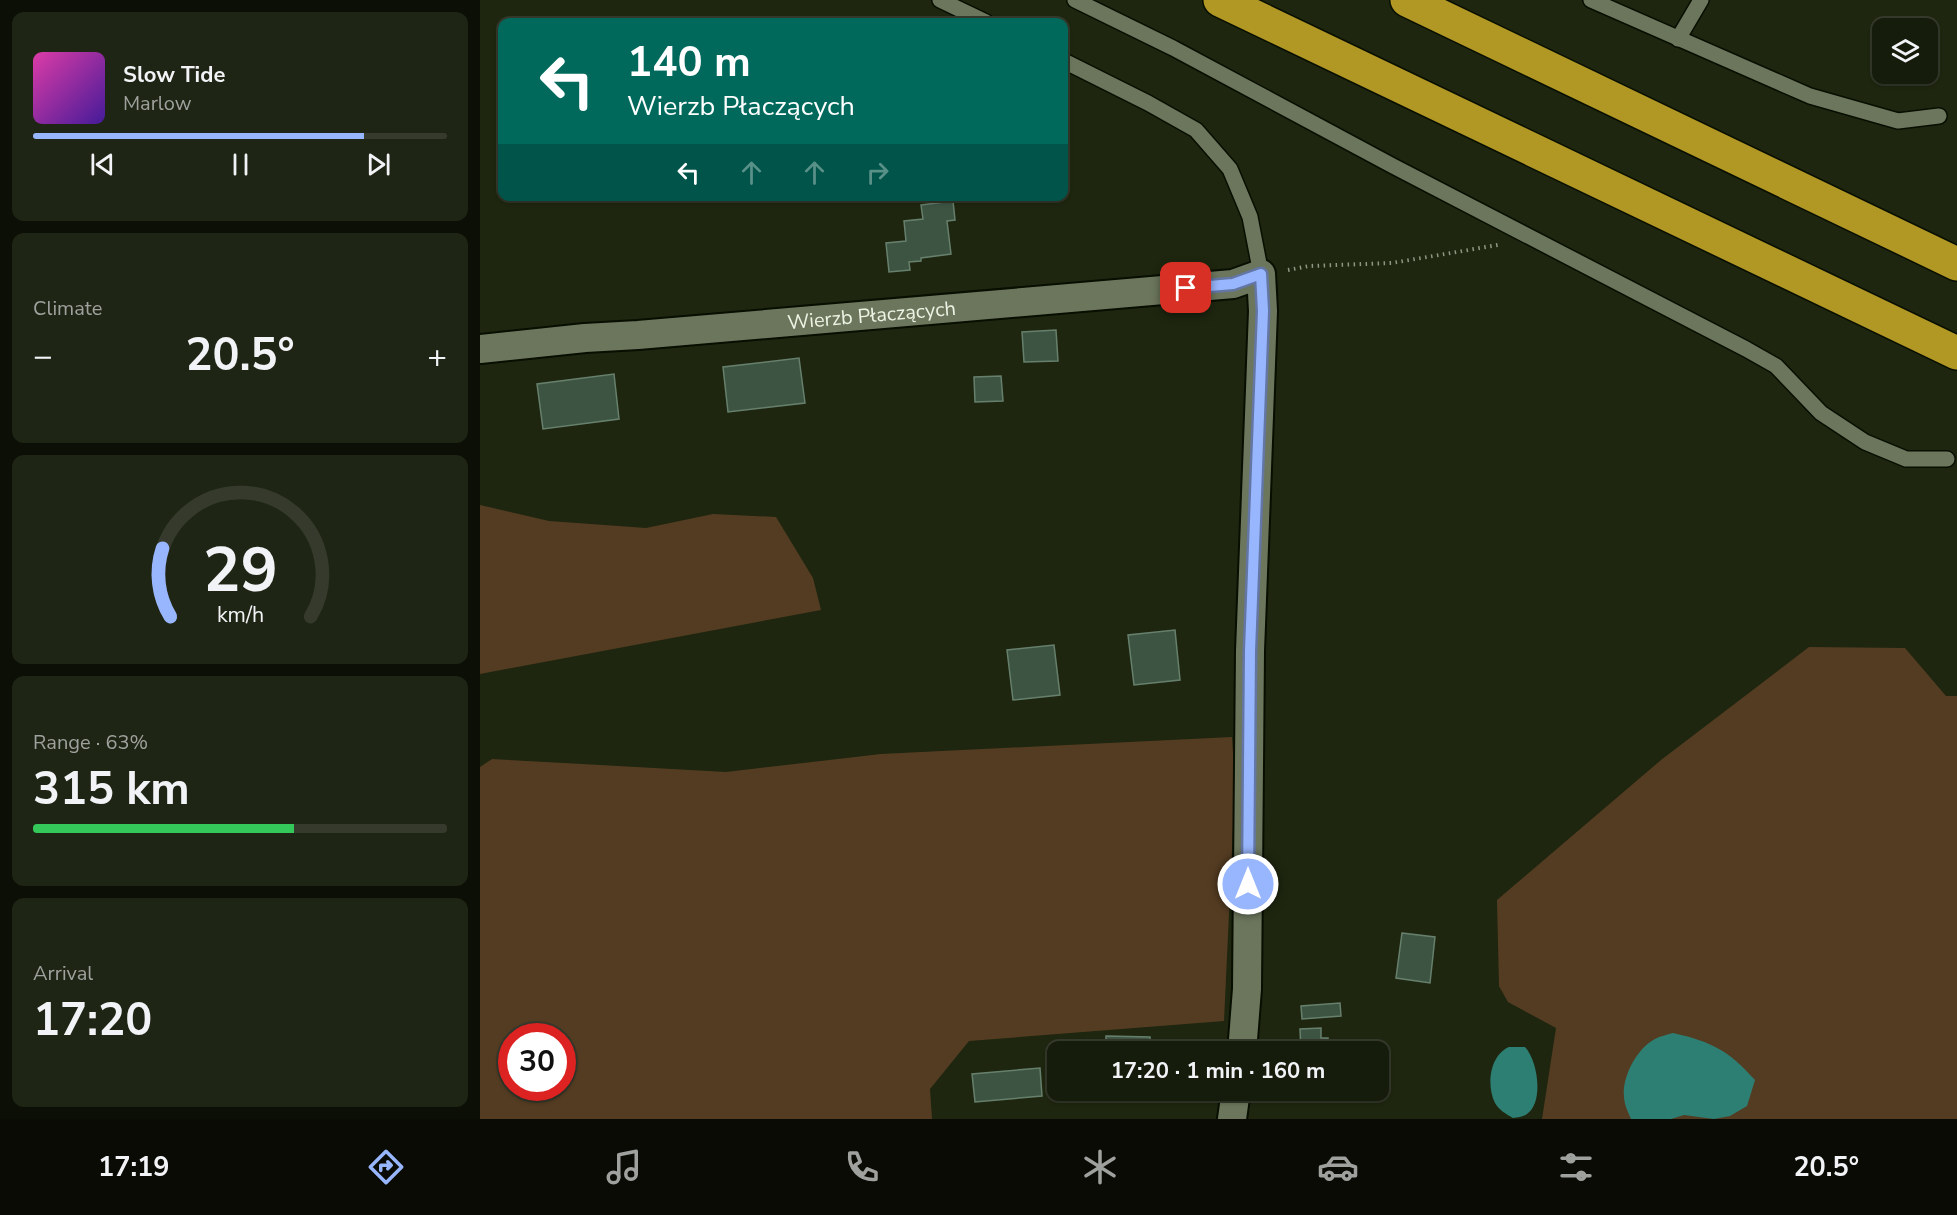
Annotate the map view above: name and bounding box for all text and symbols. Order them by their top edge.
map controls [1872,18,1938,84]
button: layers [1872,18,1938,84]
text: 140 m [627,34,751,91]
icon: left [528,42,606,120]
text: Slow Tide [123,60,225,90]
text: Wierzb Płaczących [627,88,855,125]
text: Marlow [123,90,191,117]
icon: previous [86,148,119,181]
icon: pause [224,148,257,181]
icon: next [362,148,395,181]
icon: left [672,156,705,189]
icon: ahead [735,156,768,189]
icon: ahead [798,156,831,189]
icon: right [861,156,894,189]
pin [1160,262,1211,313]
icon: arrive [1169,271,1202,304]
text: Climate [33,295,102,322]
street label: Wierzb Płaczących [786,295,957,336]
text: 20.5° [185,325,295,386]
text: − [33,334,53,379]
text: + [427,334,447,379]
text: 29 [203,528,277,613]
text: km/h [216,600,264,630]
text: Range · 63% [33,729,148,756]
text: 315 km [33,759,190,820]
position arrow [1216,852,1280,916]
text: Arrival [33,960,93,987]
text: 17:20 [33,990,152,1051]
speed limit sign: 30 [498,1023,576,1101]
text: 17:20 · 1 min · 160 m [1111,1056,1325,1086]
icon: directions [365,1146,407,1188]
icon: music [603,1146,645,1188]
icon: phone [841,1146,883,1188]
icon: climate [1079,1146,1121,1188]
icon: car [1317,1146,1359,1188]
icon: filters [1555,1146,1597,1188]
text: 17:19 [98,1149,169,1186]
text: 20.5° [1793,1149,1859,1186]

